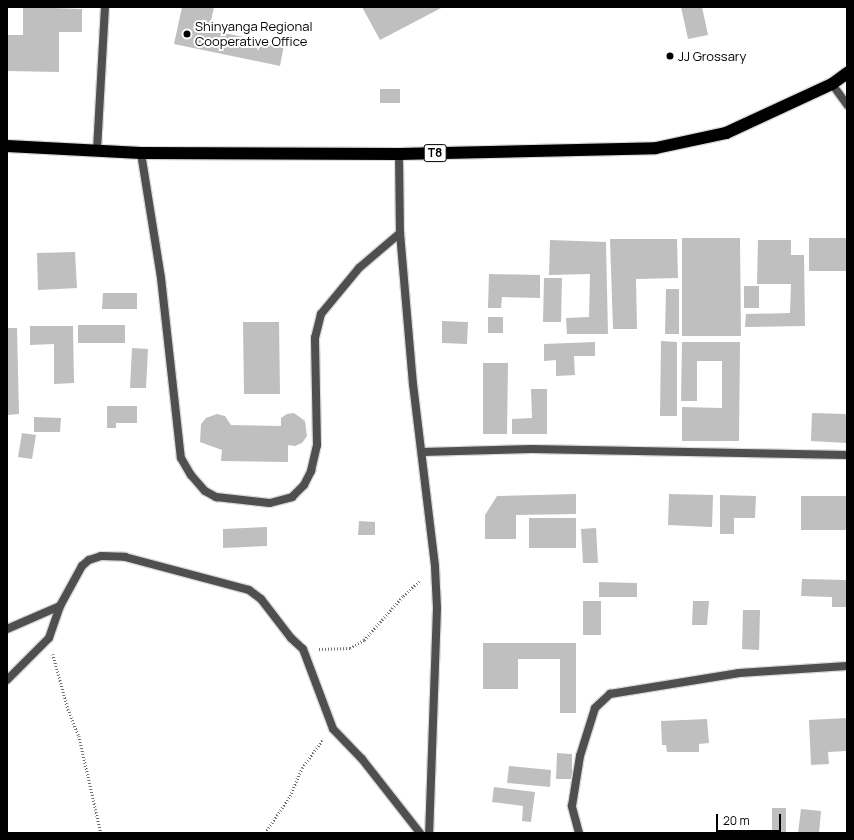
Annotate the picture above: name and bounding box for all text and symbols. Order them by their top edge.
place label: Shinyanga Regional Cooperative Office [195,19,312,50]
marker: Shinyanga Regional Cooperative Office [182,29,192,39]
place label: JJ Grossary [678,48,746,64]
marker: JJ Grossary [665,51,675,61]
road number: T8 [423,143,447,163]
scale bar [718,806,783,832]
text: 20 m [723,812,750,829]

